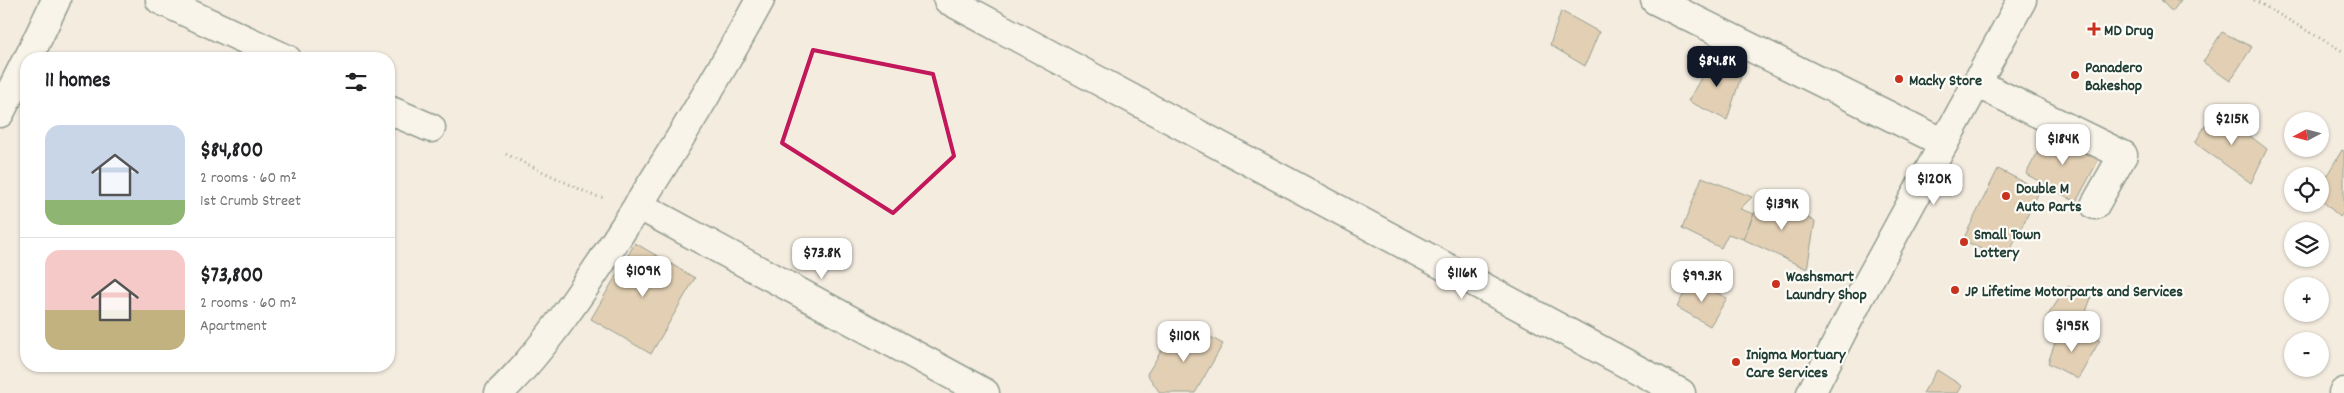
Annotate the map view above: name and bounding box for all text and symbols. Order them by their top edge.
place label: MD Drug [2104,20,2153,43]
marker: MD Drug [2088,23,2100,35]
pin: $84.8K [1676,46,1758,88]
text: $84.8K [1698,50,1736,73]
place label: Panadero Bakeshop [2085,57,2142,98]
text: 11 homes [45,67,110,97]
icon: filters [342,68,370,96]
marker: Panadero Bakeshop [2069,69,2081,81]
place label: Macky Store [1909,70,1982,93]
marker: Macky Store [1893,73,1905,85]
pin: $215K [2197,104,2267,146]
text: $215K [2215,108,2249,131]
north arrow [2284,112,2329,158]
map controls [2284,112,2329,377]
pin: $184K [2028,124,2098,166]
text: $184K [2047,128,2079,151]
text: $84,800 [200,137,263,167]
icon: home [85,145,145,205]
pin: $120K [1899,164,1969,206]
text: 2 rooms · 60 m² [200,167,297,190]
button: locate [2284,167,2329,212]
text: $120K [1917,168,1951,191]
place label: Double M Auto Parts [2016,178,2082,219]
pin: $139K [1747,188,1817,231]
text: 1st Crumb Street [200,190,301,213]
marker: Double M Auto Parts [2000,190,2012,202]
text: $139K [1765,193,1799,216]
button: layers [2284,222,2329,267]
place label: Small Town Lottery [1974,224,2041,265]
marker: Small Town Lottery [1958,236,1970,248]
pin: $73.8K [781,238,863,280]
text: $73.8K [803,242,841,265]
pin: $109K [608,256,678,298]
pin: $116K [1427,258,1497,300]
text: $109K [625,260,661,283]
pin: $99.3K [1661,260,1743,303]
text: $73,800 [200,262,263,292]
text: $116K [1447,262,1477,285]
text: $99.3K [1682,265,1722,288]
place label: Washsmart Laundry Shop [1786,266,1867,307]
icon: home [85,270,145,330]
button: + [2284,277,2329,322]
marker: Washsmart Laundry Shop [1770,278,1782,290]
place label: JP Lifetime Motorparts and Services [1965,281,2183,304]
marker: JP Lifetime Motorparts and Services [1949,284,1961,296]
text: 2 rooms · 60 m² [200,292,297,315]
pin: $195K [2037,310,2107,353]
text: Apartment [200,315,267,338]
text: $195K [2055,315,2089,338]
pin: $110K [1149,320,1219,363]
text: $110K [1168,325,1200,348]
button: − [2284,332,2329,377]
place label: Inigma Mortuary Care Services [1746,344,1847,385]
marker: Inigma Mortuary Care Services [1730,356,1742,368]

